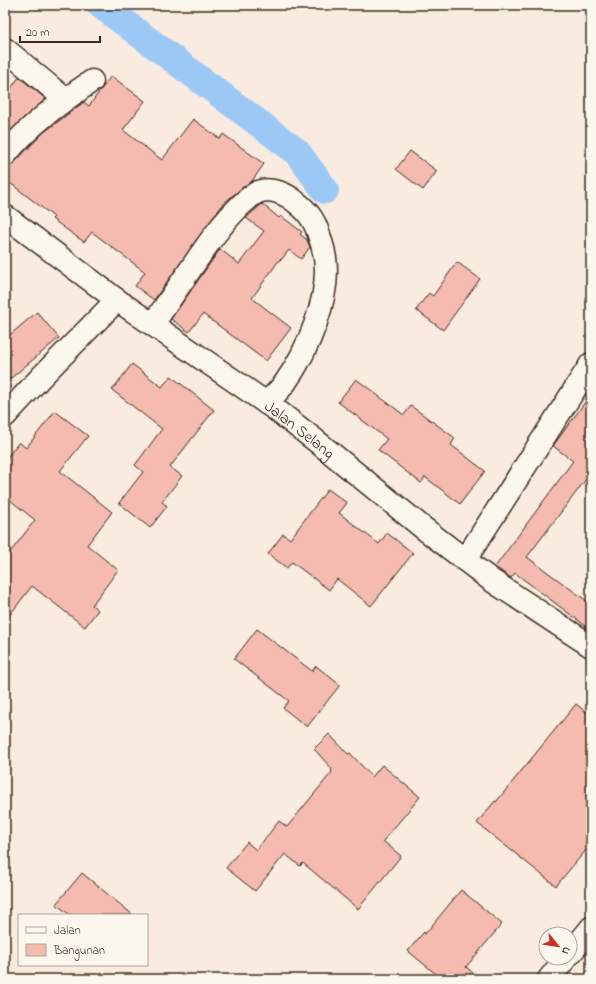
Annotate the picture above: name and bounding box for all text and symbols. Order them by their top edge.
scale bar [20,18,100,44]
text: 20 m [26,24,49,42]
street label: Jalan Selang [259,395,339,466]
legend [18,914,148,966]
text: Jalan [54,922,81,940]
north arrow [538,926,578,966]
text: Bangunan [53,942,105,961]
text: U [557,943,574,958]

